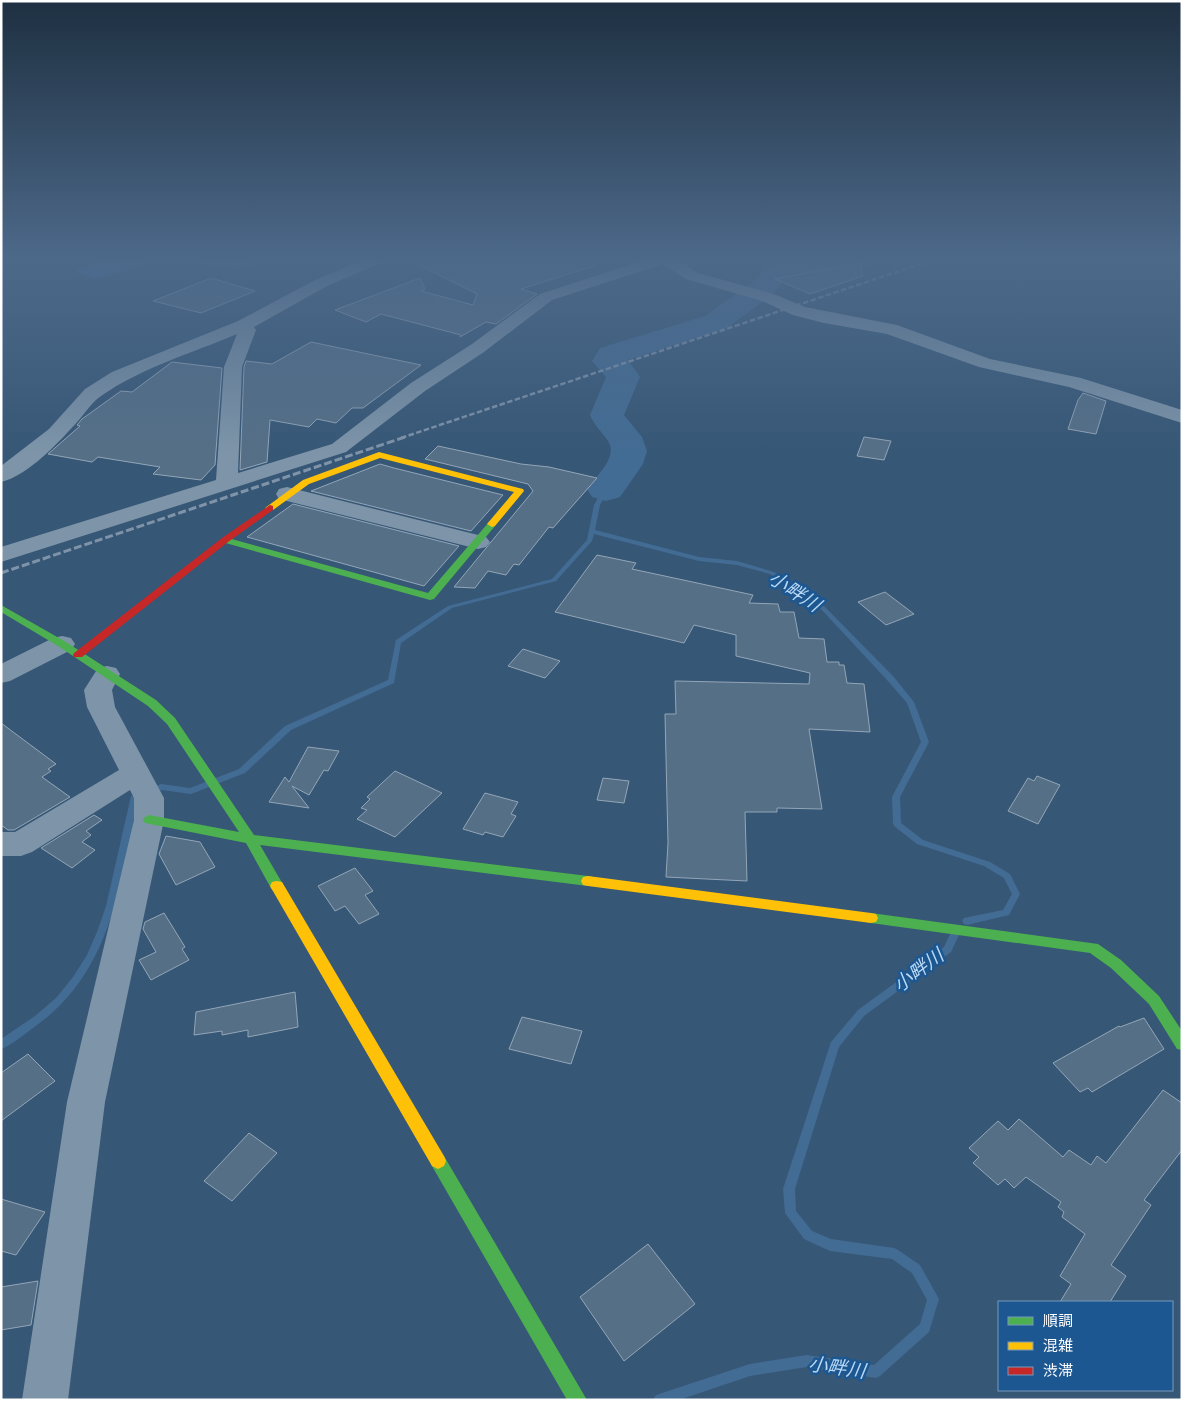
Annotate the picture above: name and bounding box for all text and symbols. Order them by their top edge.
water label: 小畔川 [765,566,827,618]
water label: 小畔川 [889,943,950,997]
legend [998,1301,1173,1391]
text: 順調 [1043,1312,1073,1330]
text: 混雑 [1043,1337,1073,1355]
water label: 小畔川 [807,1352,869,1383]
text: 渋滞 [1043,1362,1073,1380]

